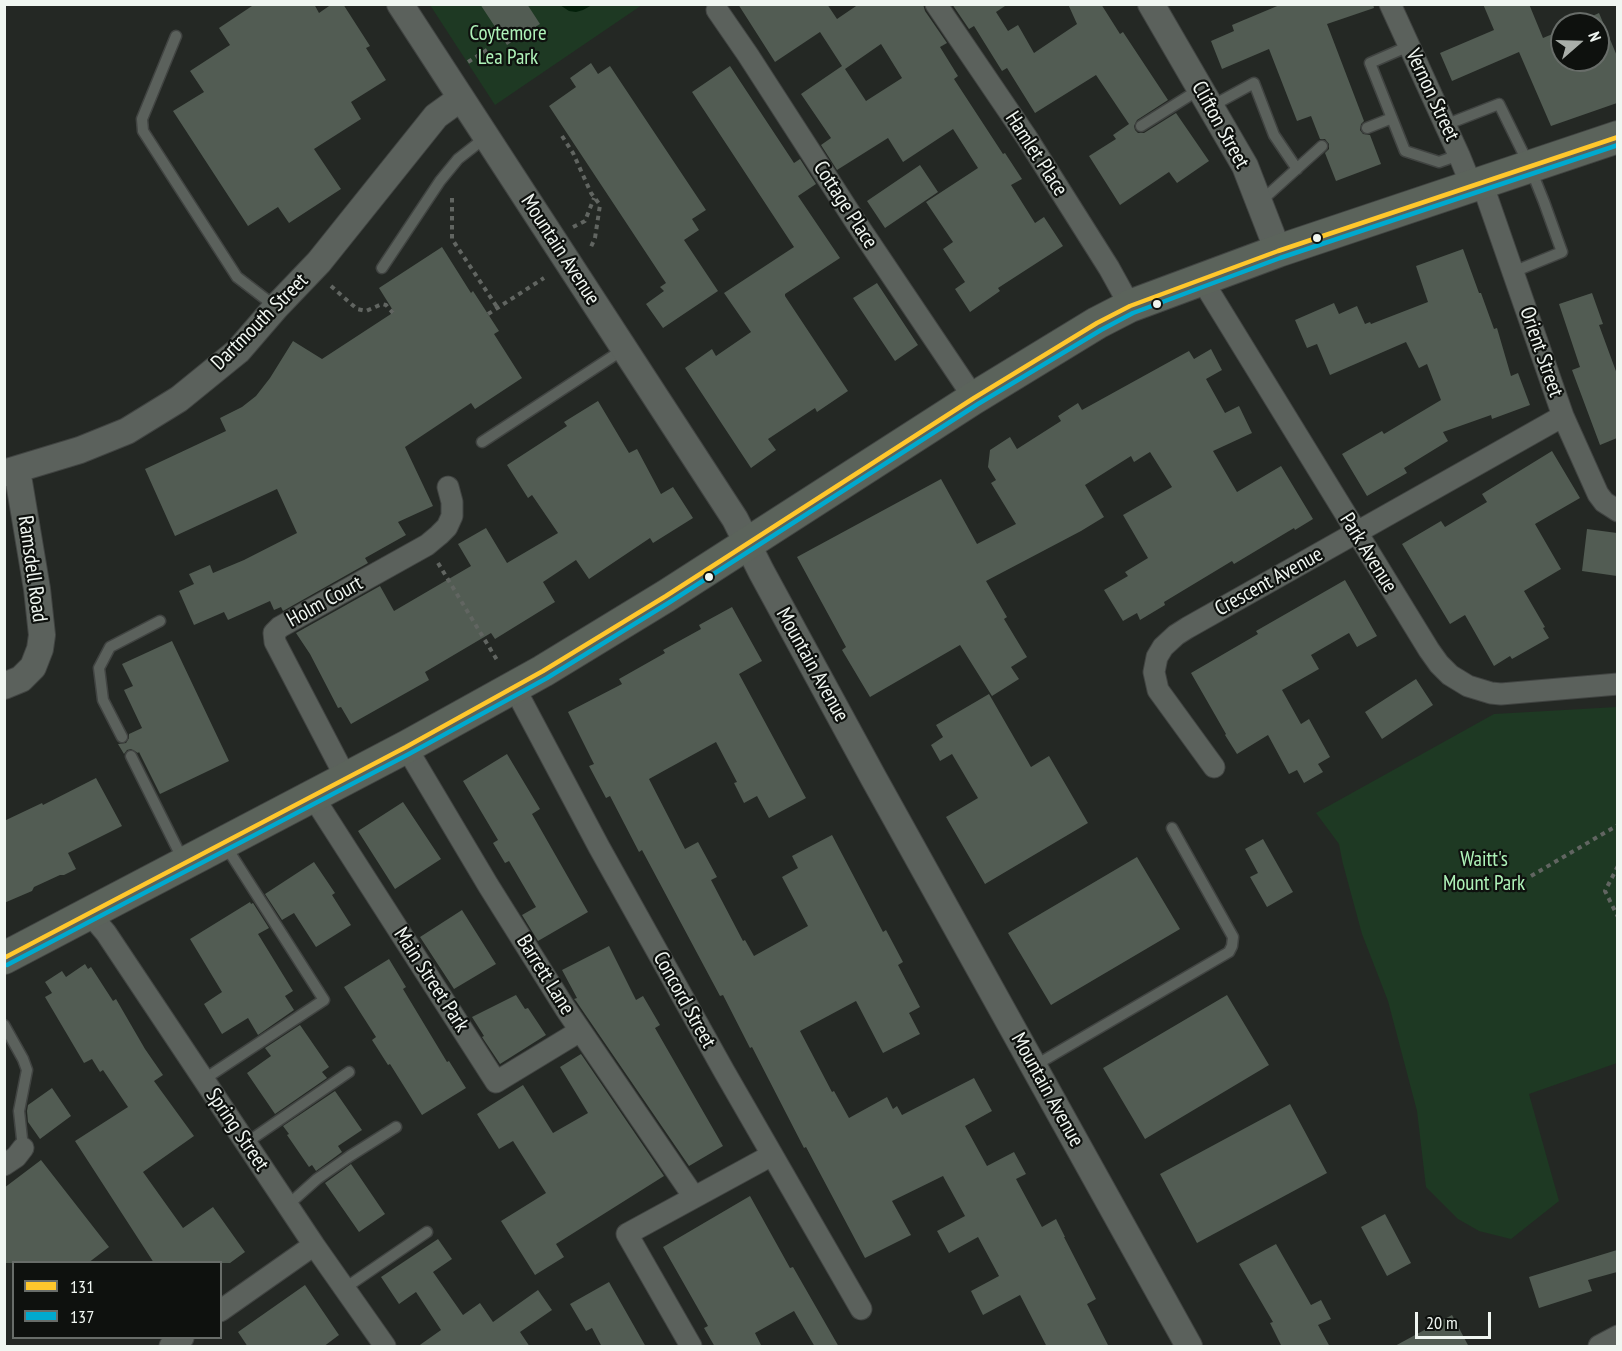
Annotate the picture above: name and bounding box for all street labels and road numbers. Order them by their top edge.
street label: Vernon Street [1400,45,1464,145]
street label: Clifton Street [1186,77,1254,173]
street label: Hamlet Place [999,107,1073,201]
street label: Cottage Place [808,157,882,253]
street label: Mountain Avenue [515,190,605,310]
street label: Dartmouth Street [206,268,314,376]
street label: Orient Street [1514,304,1568,400]
street label: Park Avenue [1334,509,1402,597]
street label: Ramsdell Road [12,514,52,624]
street label: Crescent Avenue [1211,542,1327,622]
street label: Holm Court [283,571,367,633]
street label: Mountain Avenue [770,604,854,726]
street label: Main Street Park [388,923,474,1037]
street label: Barrett Lane [511,931,579,1019]
street label: Concord Street [647,947,721,1053]
street label: Mountain Avenue [1005,1029,1089,1151]
street label: Spring Street [200,1084,274,1176]

